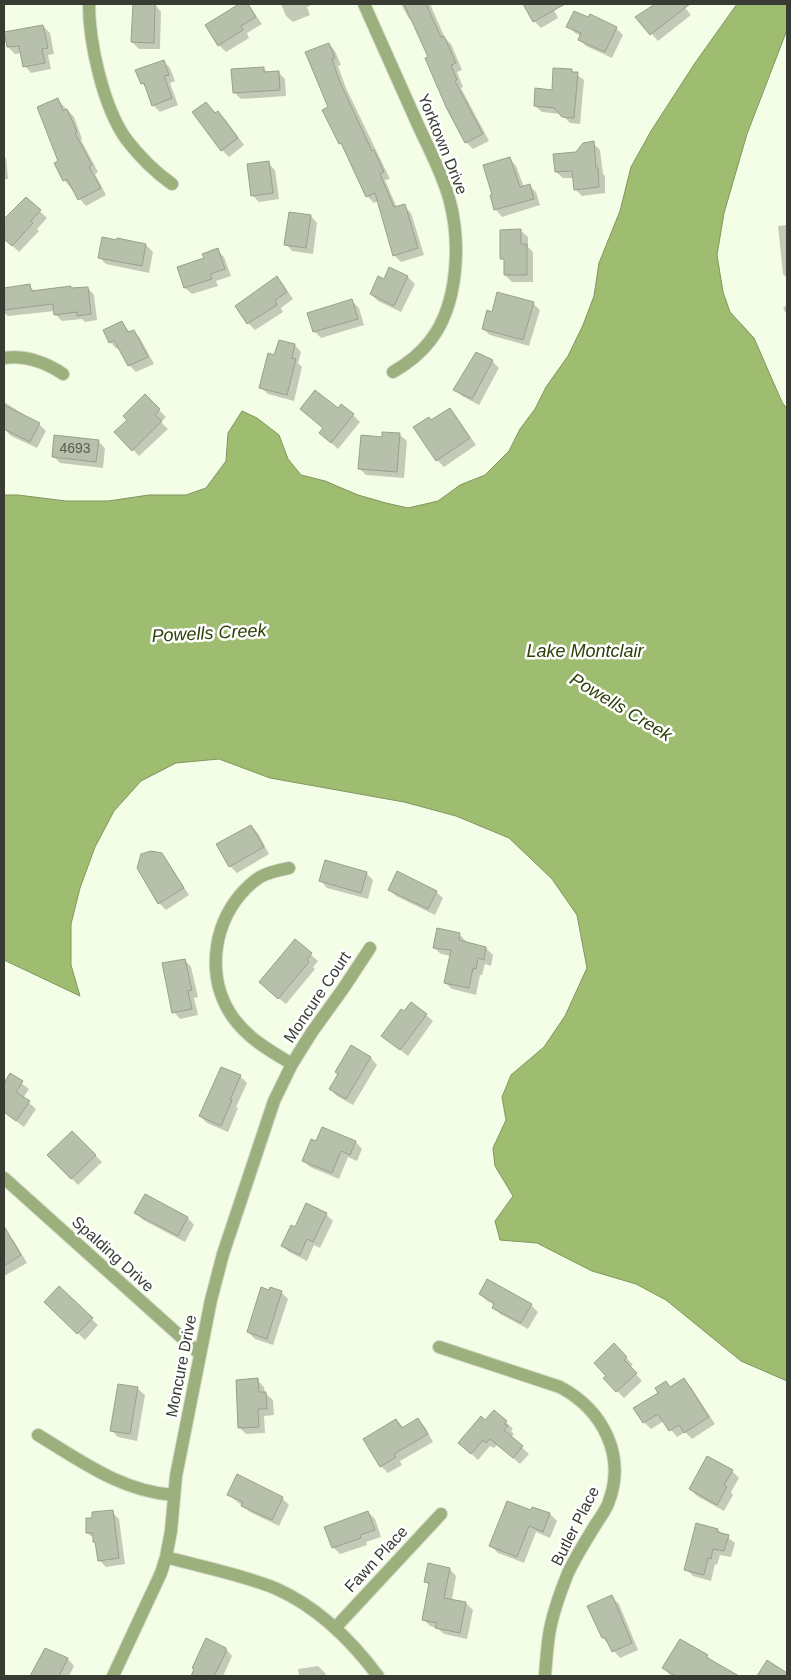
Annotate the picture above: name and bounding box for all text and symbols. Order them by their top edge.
street label: Yorktown Drive [415,91,471,197]
house number: 4693 [59,440,91,456]
water label: Powells Creek [151,620,268,646]
water label: Lake Montclair [526,641,645,661]
water label: Powells Creek [567,669,676,746]
street label: Moncure Court [280,948,354,1046]
street label: Spalding Drive [69,1213,157,1295]
street label: Moncure Drive [163,1313,199,1419]
street label: Butler Place [548,1484,602,1568]
street label: Fawn Place [341,1523,411,1595]

